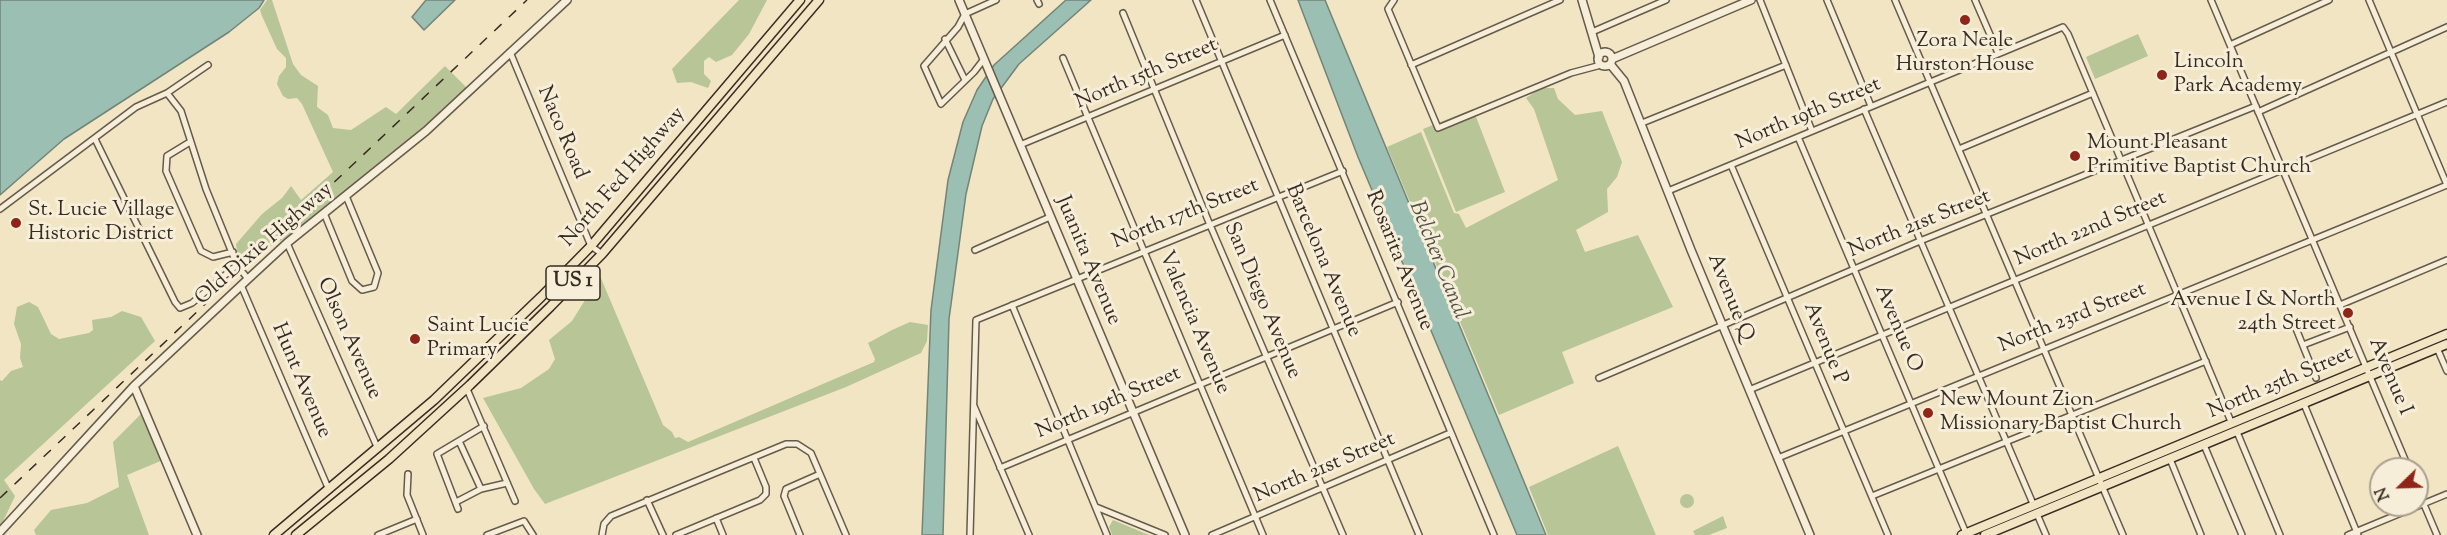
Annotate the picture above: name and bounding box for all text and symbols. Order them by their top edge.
marker: Zora Neale Hurston House [1958,13,1972,27]
place label: Zora Neale Hurston House [1896,29,2034,79]
street label: North 15th Street [1072,34,1222,116]
place label: Lincoln Park Academy [2174,50,2302,100]
marker: Lincoln Park Academy [2155,68,2169,82]
street label: North 19th Street [1733,73,1885,157]
street label: Naco Road [530,83,592,183]
street label: North Fed Highway [556,103,692,253]
place label: Mount Pleasant Primitive Baptist Church [2087,131,2311,181]
marker: Mount Pleasant Primitive Baptist Church [2068,149,2082,163]
street label: North 17th Street [1109,174,1263,256]
street label: Old Dixie Highway [191,178,339,312]
street label: Barcelona Avenue [1278,181,1366,341]
street label: North 21st Street [1845,185,1995,265]
street label: Rosarita Avenue [1358,187,1438,335]
street label: North 22nd Street [2011,187,2171,273]
street label: Juanita Avenue [1049,193,1125,329]
place label: St. Lucie Village Historic District [28,198,175,248]
water label: Belcher Canal [1401,198,1473,324]
marker: St. Lucie Village Historic District [9,216,23,230]
street label: San Diego Avenue [1217,219,1305,383]
street label: Valencia Avenue [1152,248,1234,398]
street label: Avenue Q [1700,251,1758,345]
road number: US 1 [546,266,600,300]
street label: Olson Avenue [310,274,386,404]
street label: North 23rd Street [1996,278,2150,360]
street label: Avenue O [1867,281,1927,377]
place label: Avenue I & North 24th Street [2170,288,2336,338]
street label: Avenue P [1796,299,1852,389]
marker: Avenue I & North 24th Street [2341,306,2355,320]
place label: Saint Lucie Primary [427,314,529,364]
street label: Hunt Avenue [264,320,336,442]
marker: Saint Lucie Primary [408,332,422,346]
street label: Avenue I [2361,335,2417,419]
street label: North 25th Street [2205,342,2357,426]
street label: North 19th Street [1033,362,1185,446]
place label: New Mount Zion Missionary Baptist Church [1940,388,2182,438]
marker: New Mount Zion Missionary Baptist Church [1921,406,1935,420]
street label: North 21st Street [1251,428,1399,510]
north arrow [2369,457,2429,517]
text: N [2371,483,2397,504]

